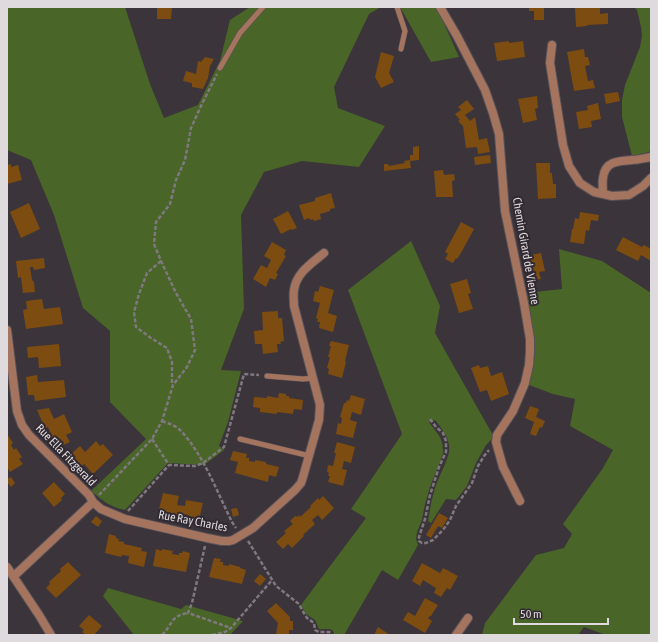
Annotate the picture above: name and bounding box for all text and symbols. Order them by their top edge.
street label: Chemin Girard de Vienne [510,196,542,306]
street label: Rue Ella Fitzgerald [33,421,99,489]
street label: Rue Ray Charles [157,507,229,535]
scale bar [514,600,608,626]
text: 50 m [520,607,542,621]

